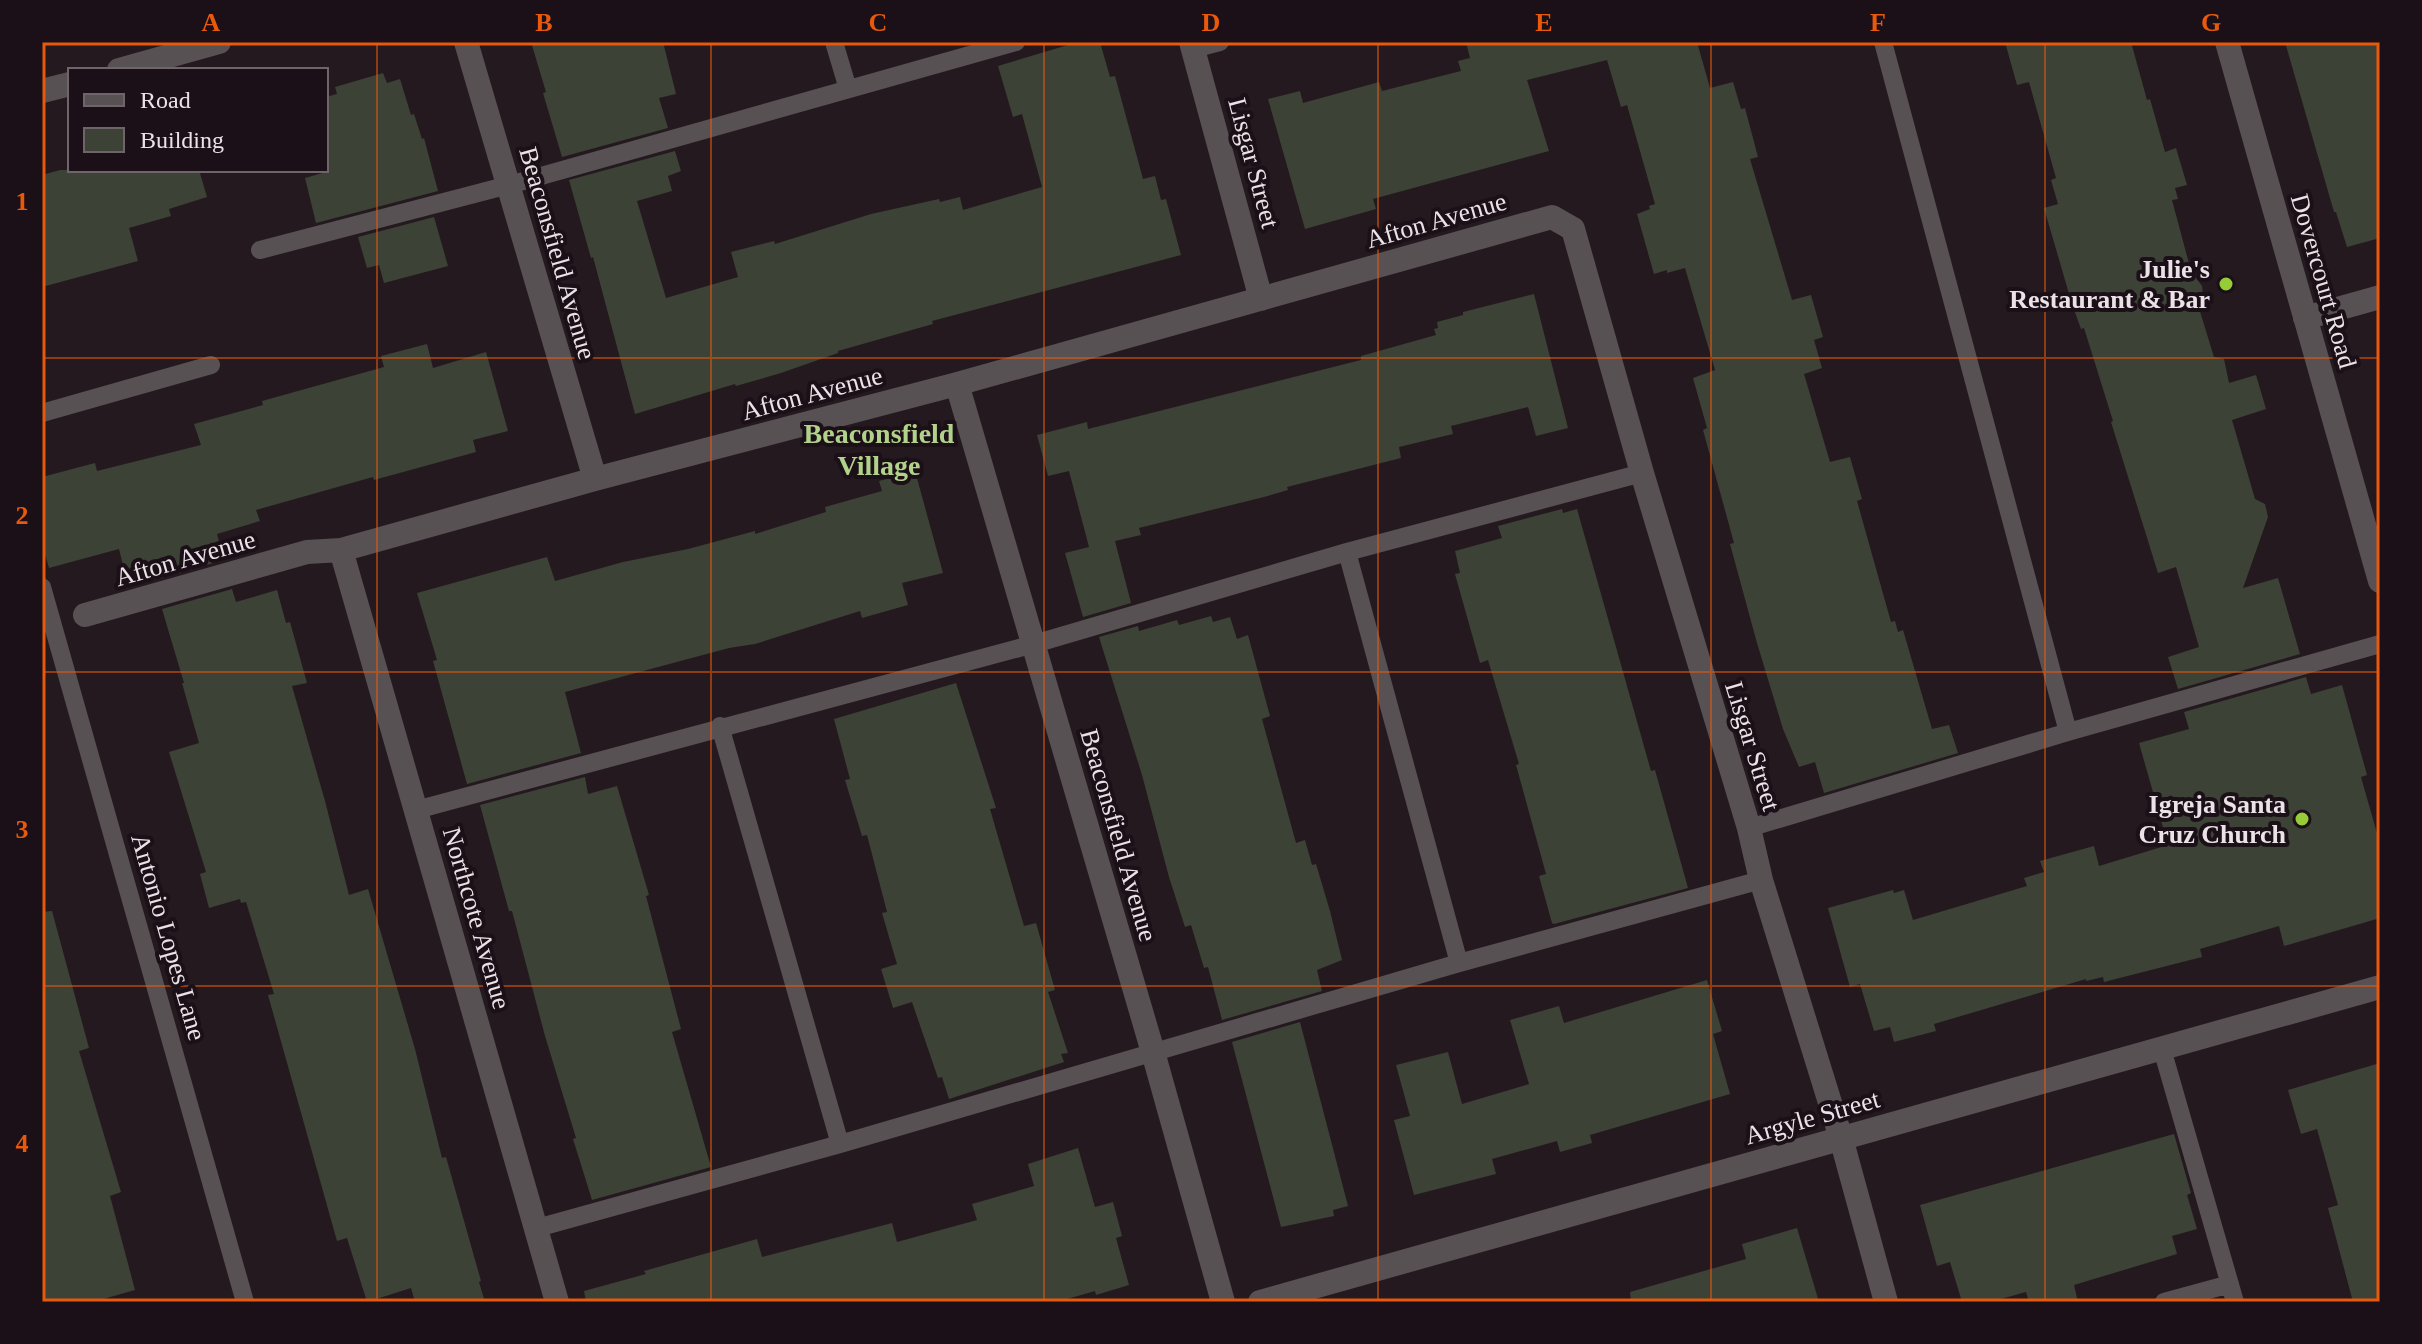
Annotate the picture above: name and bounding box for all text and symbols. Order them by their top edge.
text: A [202,8,221,37]
text: B [535,8,553,37]
text: C [869,8,887,37]
text: D [1202,8,1220,37]
text: E [1535,8,1553,37]
text: F [1870,8,1886,37]
text: G [2201,8,2221,37]
legend [68,68,328,172]
text: Road [140,87,191,113]
street label: Lisgar Street [1222,95,1285,232]
text: Building [140,127,224,153]
street label: Beaconsfield Avenue [513,144,602,363]
text: 1 [16,187,29,216]
street label: Afton Avenue [1363,187,1510,254]
street label: Dovercourt Road [2285,191,2362,372]
place label: Julie's Restaurant & Bar [2009,255,2210,314]
marker: Julie's Restaurant & Bar [2217,275,2235,293]
street label: Afton Avenue [739,361,886,426]
district label: Beaconsfield Village [804,418,955,481]
text: 2 [16,501,29,530]
street label: Afton Avenue [112,525,259,592]
street label: Lisgar Street [1719,678,1786,815]
street label: Beaconsfield Avenue [1074,726,1163,945]
place label: Igreja Santa Cruz Church [2138,790,2287,849]
marker: Igreja Santa Cruz Church [2293,810,2311,828]
text: 3 [16,815,29,844]
street label: Northcote Avenue [437,824,516,1012]
street label: Antonio Lopes Lane [125,830,212,1044]
street label: Argyle Street [1741,1084,1884,1151]
text: 4 [16,1129,29,1158]

